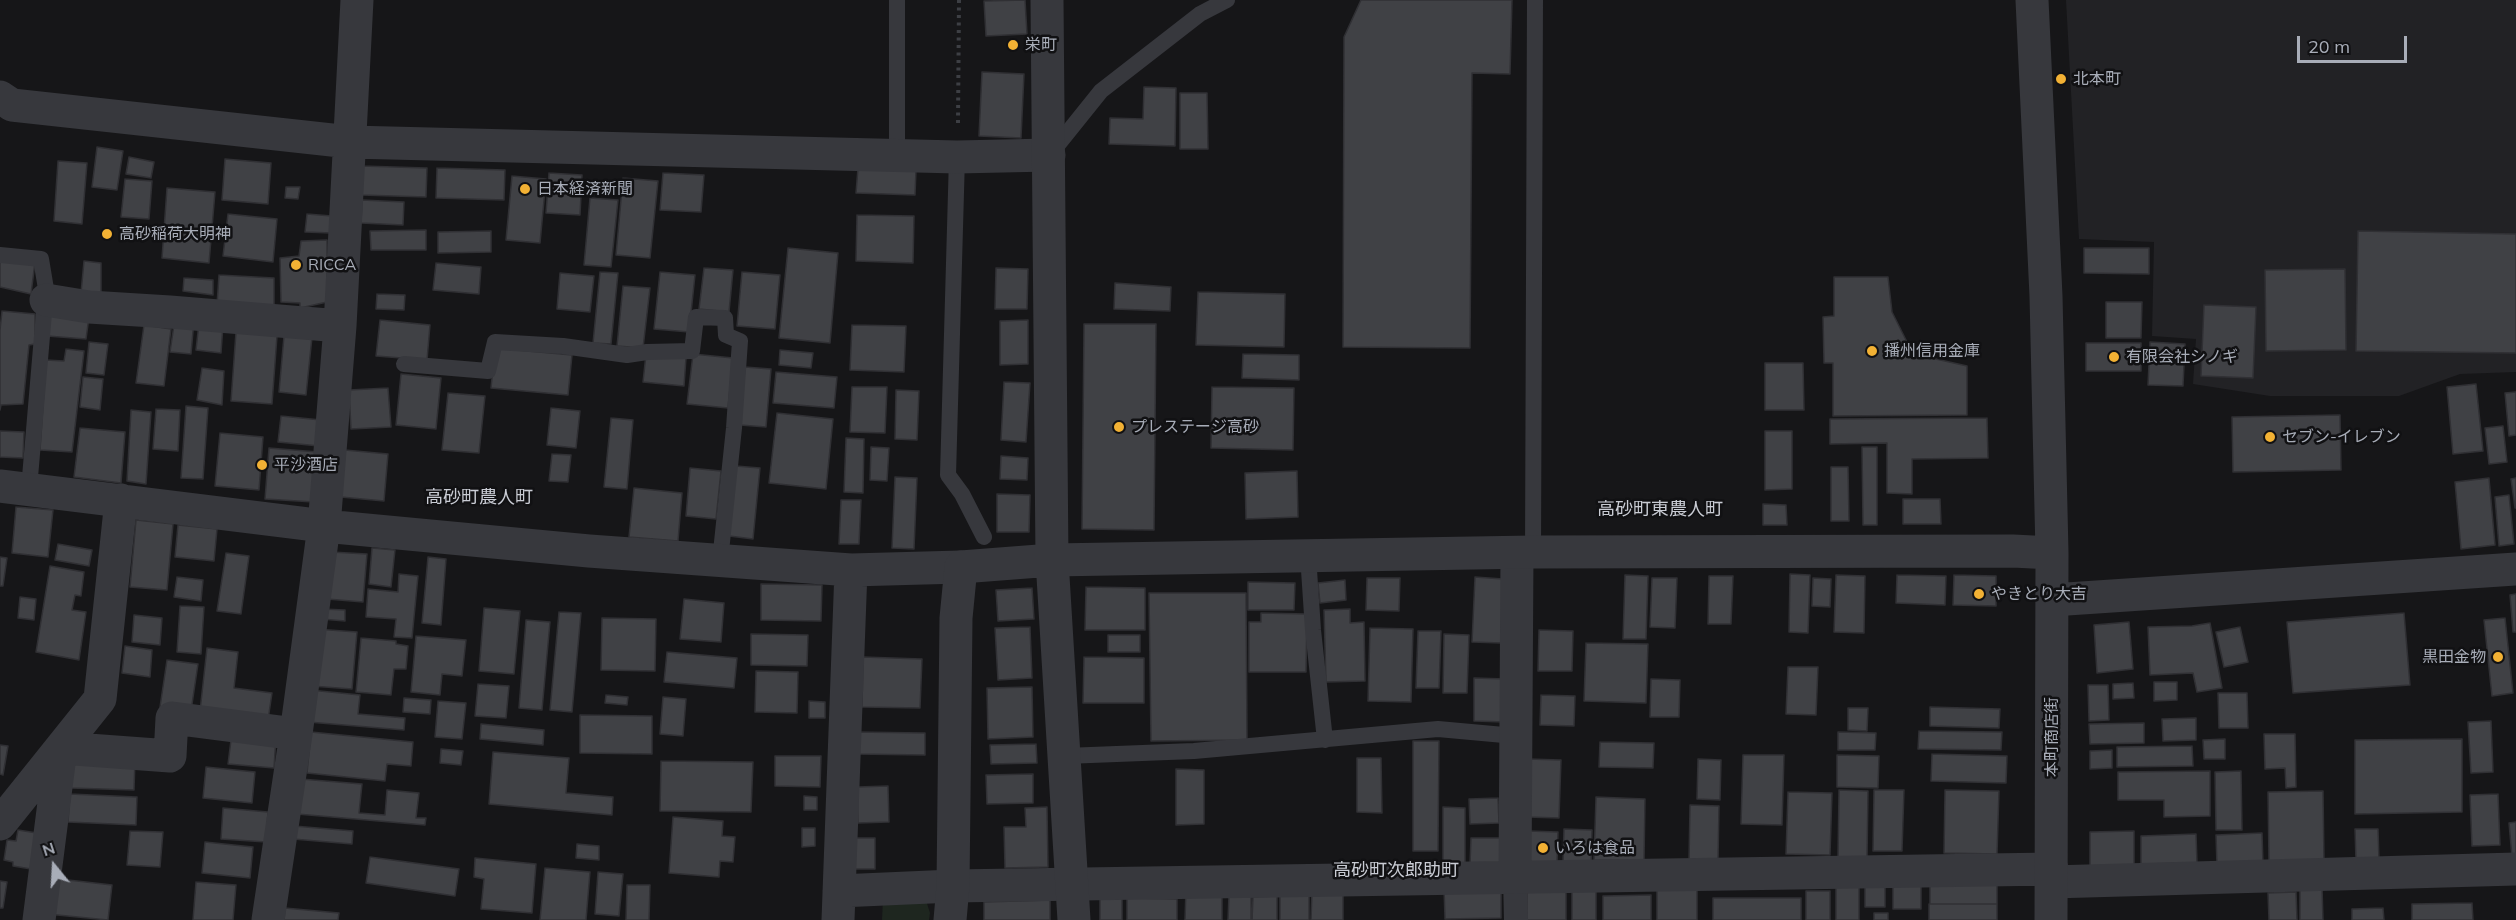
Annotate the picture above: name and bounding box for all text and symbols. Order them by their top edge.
scale bar [2300,24,2410,62]
place label: 栄町 [1025,35,1057,55]
text: 20 m [2308,35,2350,58]
marker: 栄町 [1006,38,1020,52]
place label: 北本町 [2073,69,2121,89]
marker: 北本町 [2054,72,2068,86]
place label: 日本経済新聞 [537,179,633,199]
marker: 日本経済新聞 [518,182,532,196]
place label: 高砂稲荷大明神 [119,224,231,244]
marker: 高砂稲荷大明神 [100,227,114,241]
place label: RICCA [308,255,356,275]
marker: RICCA [289,258,303,272]
place label: 播州信用金庫 [1884,341,1980,361]
marker: 播州信用金庫 [1865,344,1879,358]
place label: 有限会社シノギ [2126,347,2238,367]
marker: 有限会社シノギ [2107,350,2121,364]
place label: プレステージ高砂 [1131,417,1259,437]
marker: プレステージ高砂 [1112,420,1126,434]
place label: セブン-イレブン [2282,427,2401,447]
marker: セブン-イレブン [2263,430,2277,444]
place label: 平沙酒店 [274,455,338,475]
marker: 平沙酒店 [255,458,269,472]
district label: 高砂町農人町 [425,487,533,509]
district label: 高砂町東農人町 [1597,499,1723,521]
place label: やきとり大吉 [1991,584,2087,604]
marker: やきとり大吉 [1972,587,1986,601]
place label: 黒田金物 [2422,647,2486,667]
marker: 黒田金物 [2491,650,2505,664]
street label: 本町商店街 [2042,697,2062,777]
north arrow [24,836,84,896]
text: N [40,838,57,860]
place label: いろは食品 [1555,838,1635,858]
marker: いろは食品 [1536,841,1550,855]
district label: 高砂町次郎助町 [1333,860,1459,882]

